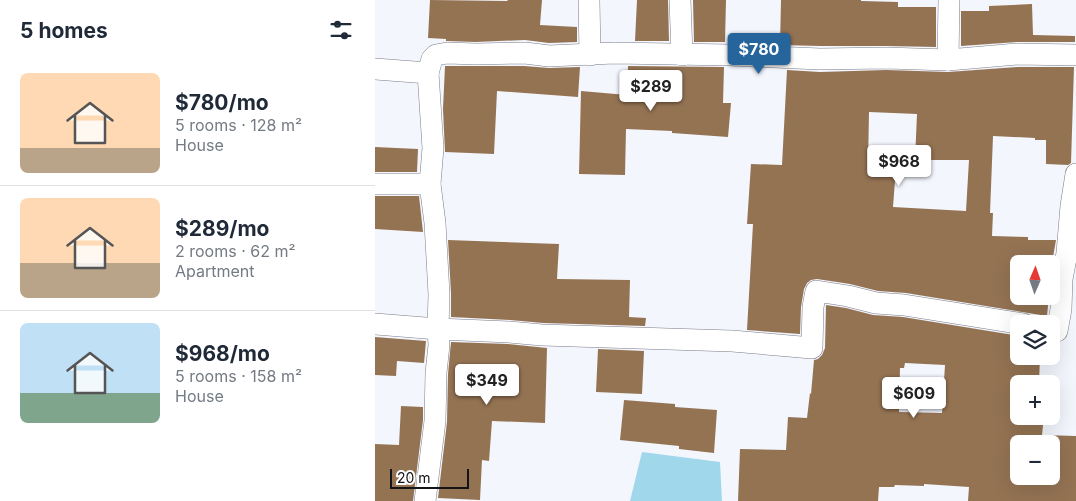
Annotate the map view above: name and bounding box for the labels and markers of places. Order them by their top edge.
pin: $780 [729,32,789,75]
pin: $289 [621,70,681,112]
pin: $968 [869,144,929,187]
pin: $349 [457,364,517,406]
pin: $609 [884,376,944,419]

